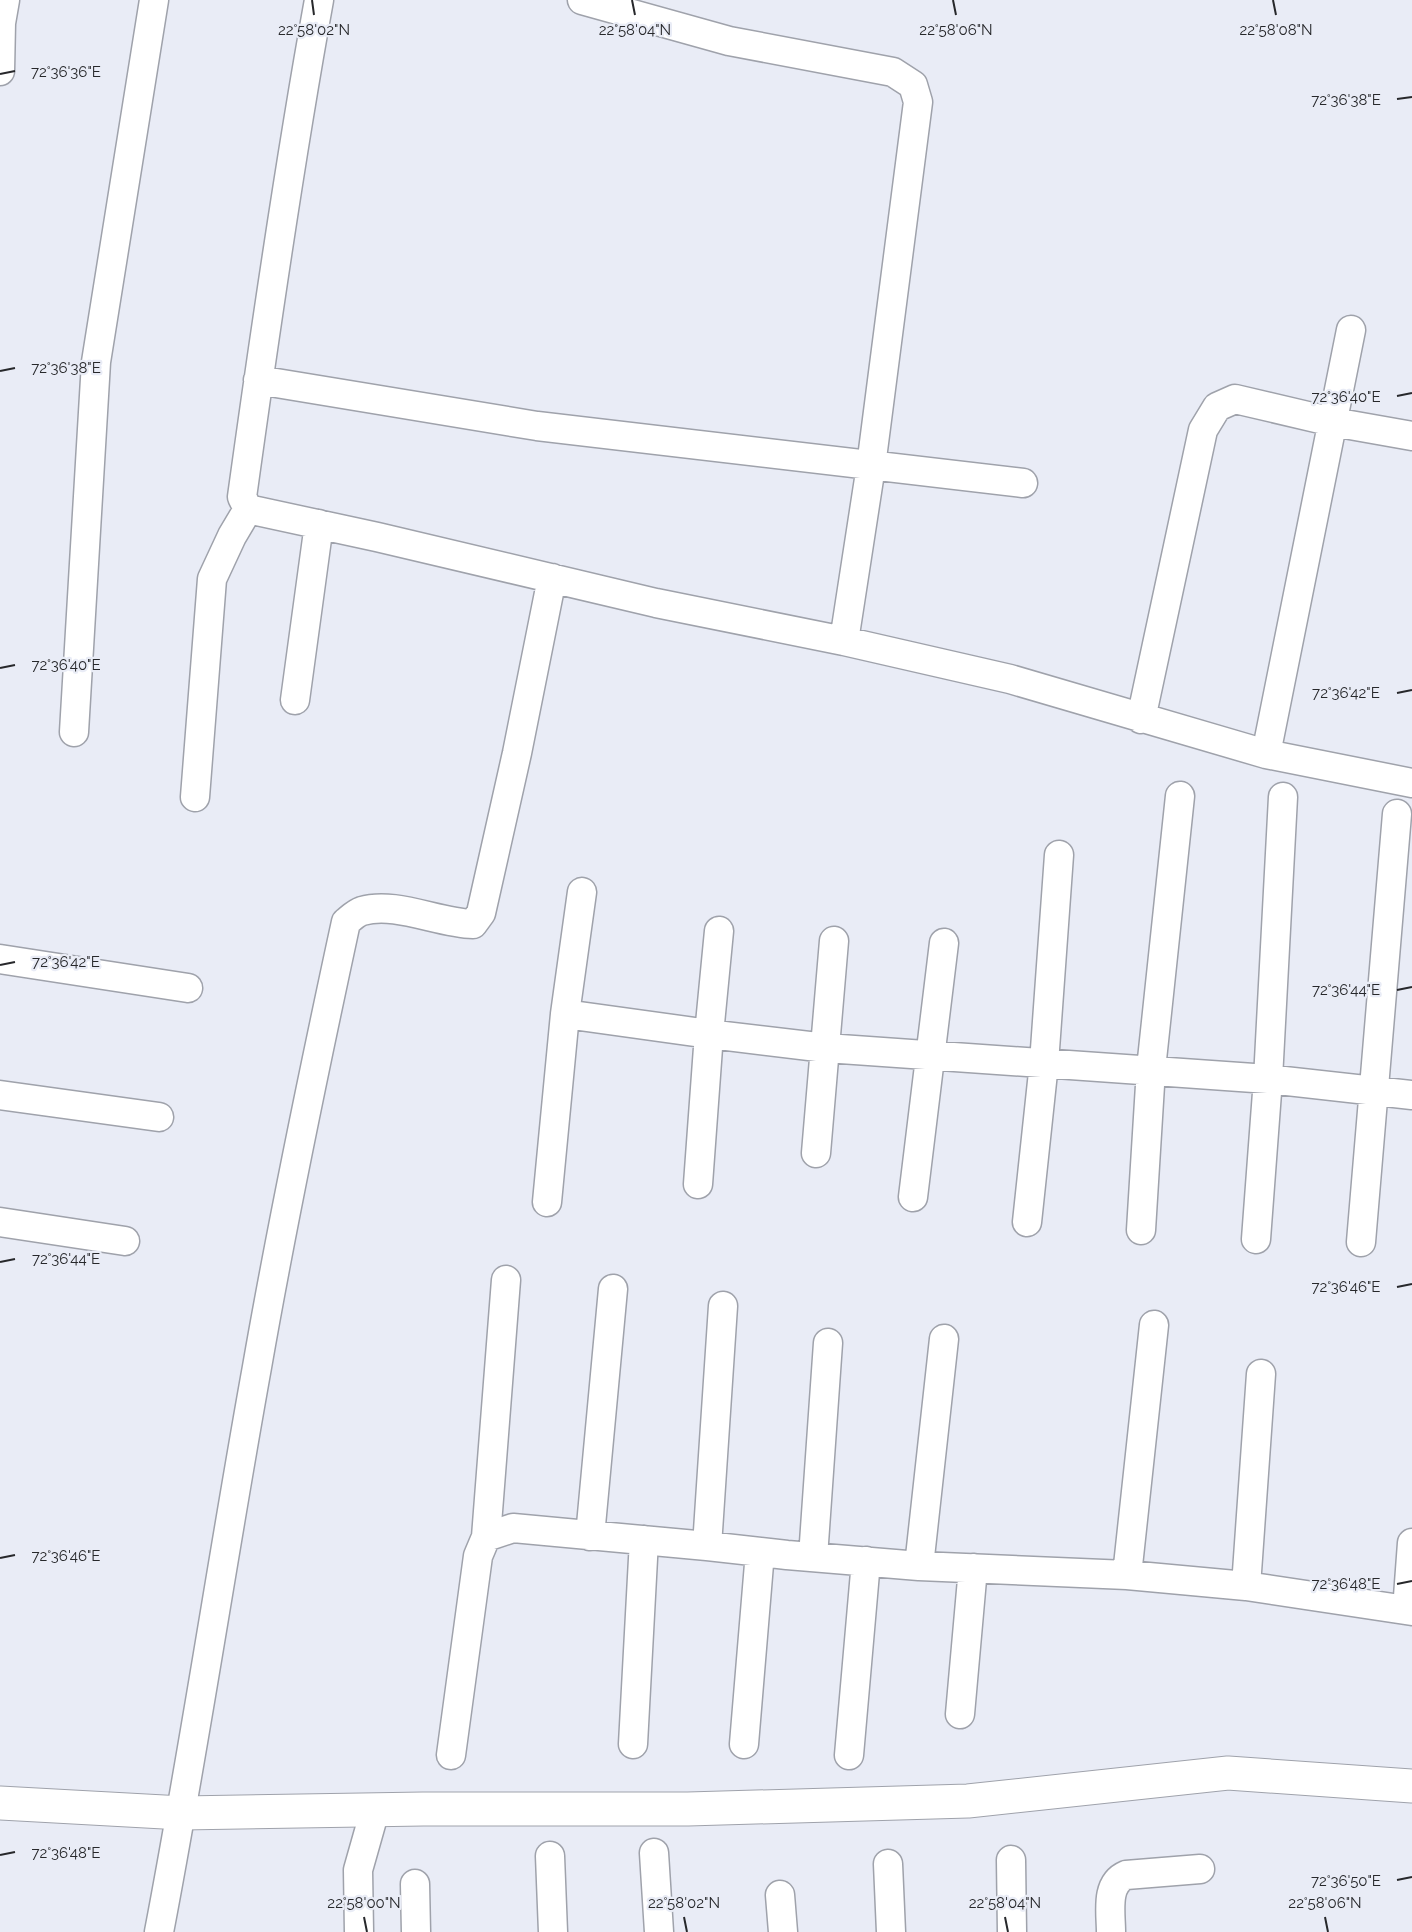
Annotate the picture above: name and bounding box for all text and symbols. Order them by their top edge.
text: 22°58'02"N [278,21,350,39]
text: 22°58'04"N [599,21,671,39]
text: 22°58'06"N [919,21,993,39]
text: 22°58'08"N [1239,21,1313,39]
text: 72°36'36"E [31,63,101,81]
text: 72°36'38"E [1311,91,1381,109]
text: 72°36'38"E [31,359,101,377]
text: 72°36'40"E [1311,388,1381,406]
text: 72°36'40"E [31,656,101,674]
text: 72°36'42"E [1312,684,1380,702]
text: 72°36'42"E [32,953,100,971]
text: 72°36'44"E [1312,981,1380,999]
text: 72°36'44"E [32,1250,100,1268]
text: 72°36'46"E [1312,1278,1381,1296]
text: 72°36'46"E [32,1547,101,1565]
text: 72°36'48"E [1312,1575,1380,1593]
text: 72°36'48"E [32,1844,100,1862]
text: 72°36'50"E [1311,1872,1381,1890]
text: 22°58'00"N [327,1894,401,1912]
text: 22°58'02"N [648,1894,720,1912]
text: 22°58'04"N [969,1894,1041,1912]
text: 22°58'06"N [1288,1894,1362,1912]

